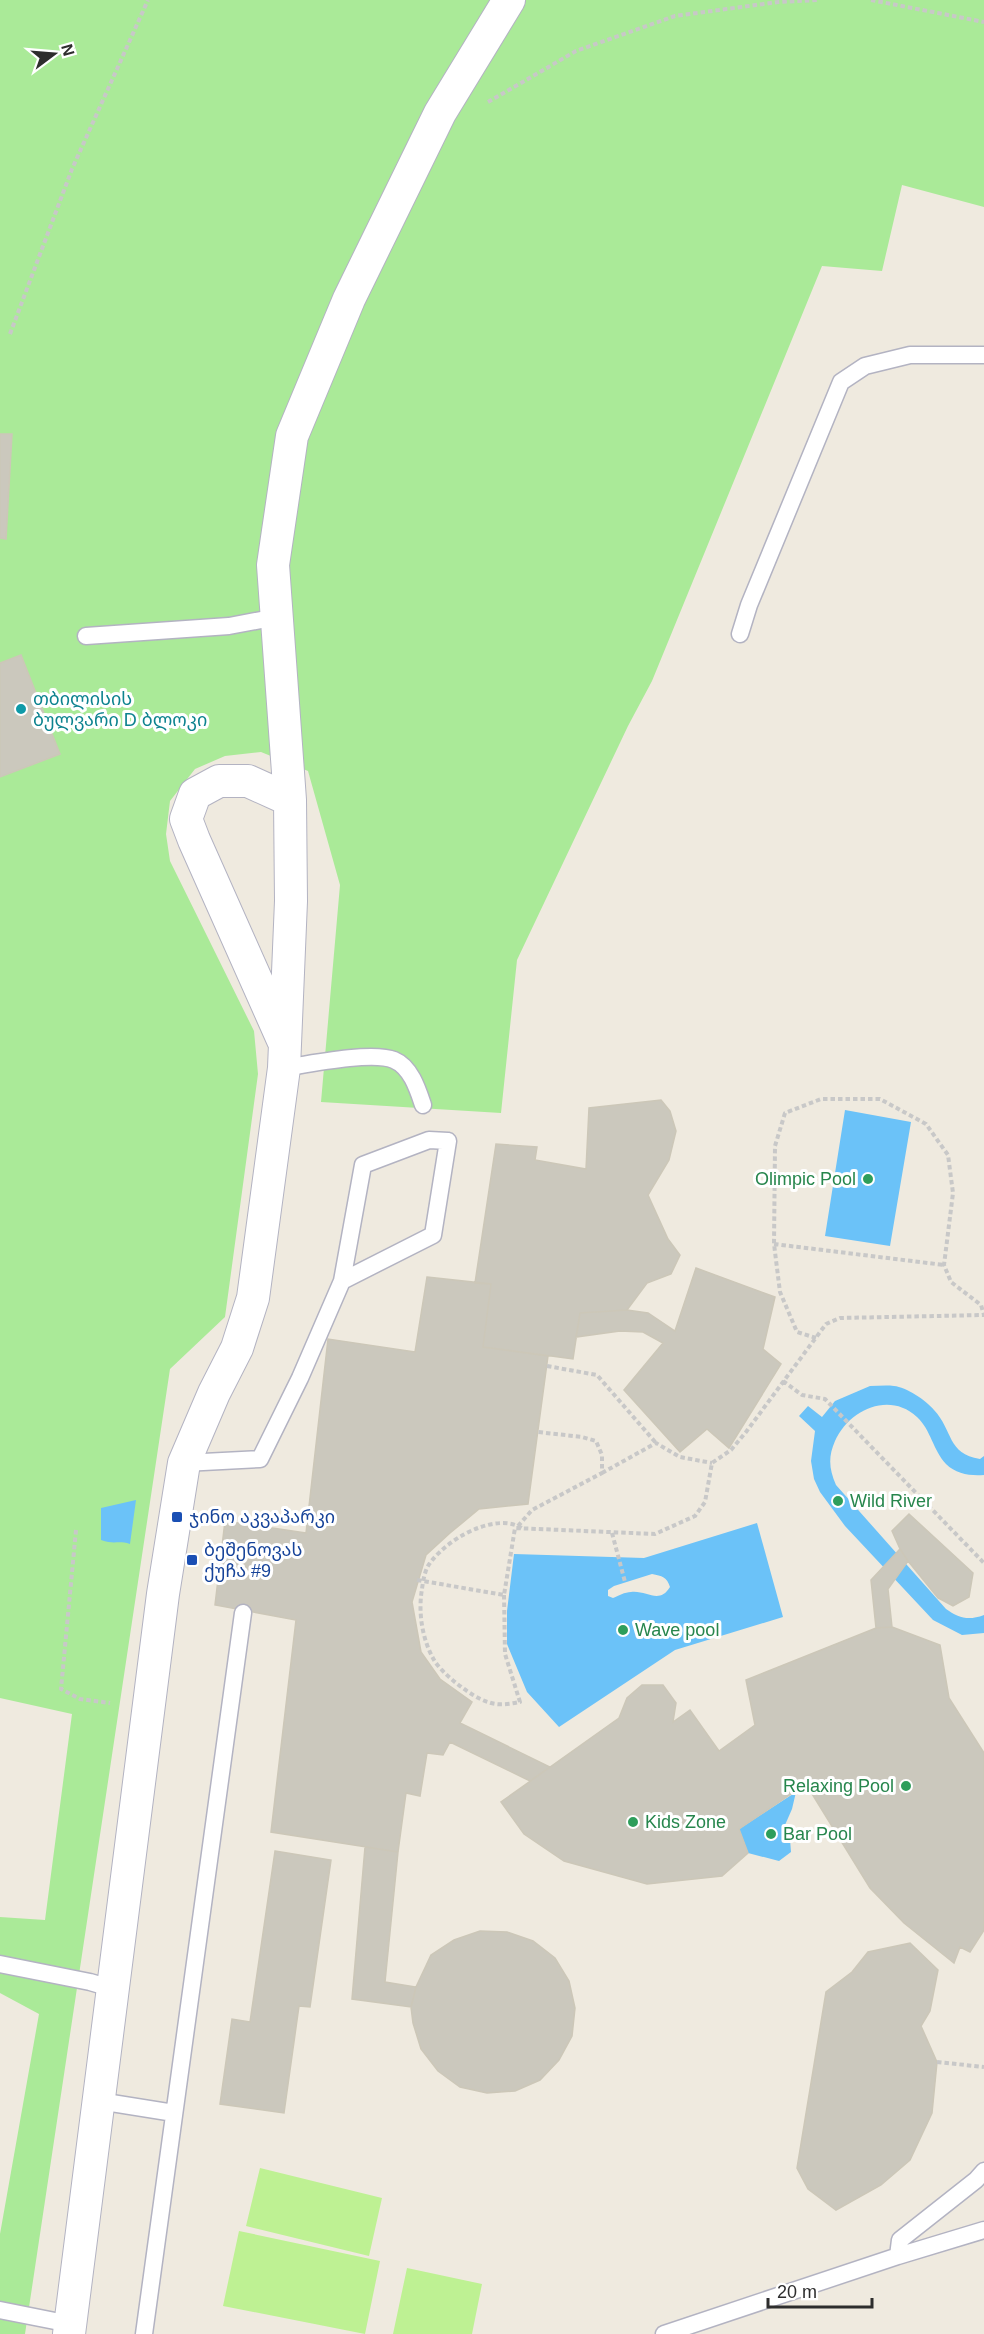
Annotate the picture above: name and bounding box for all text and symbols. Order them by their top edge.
north arrow [24,24,84,84]
text: N [58,42,78,58]
place label: თბილისის ბულვარი D ბლოკი [33,689,207,731]
marker: თბილისის ბულვარი D ბლოკი [14,702,28,716]
place label: Olimpic Pool [755,1169,856,1189]
marker: Olimpic Pool [861,1172,875,1186]
place label: Wild River [850,1491,932,1511]
marker: Wild River [831,1494,845,1508]
place label: ჯინო აკვაპარკი [189,1507,335,1528]
marker: ჯინო აკვაპარკი [170,1510,184,1524]
place label: ბეშენოვას ქუჩა #9 [204,1540,302,1582]
marker: ბეშენოვას ქუჩა #9 [185,1553,199,1567]
place label: Wave pool [635,1620,719,1640]
marker: Wave pool [616,1623,630,1637]
place label: Relaxing Pool [783,1776,894,1796]
marker: Relaxing Pool [899,1779,913,1793]
place label: Kids Zone [645,1812,726,1832]
marker: Kids Zone [626,1815,640,1829]
place label: Bar Pool [783,1824,852,1844]
marker: Bar Pool [764,1827,778,1841]
scale bar [768,2271,872,2309]
text: 20 m [777,2282,817,2302]

